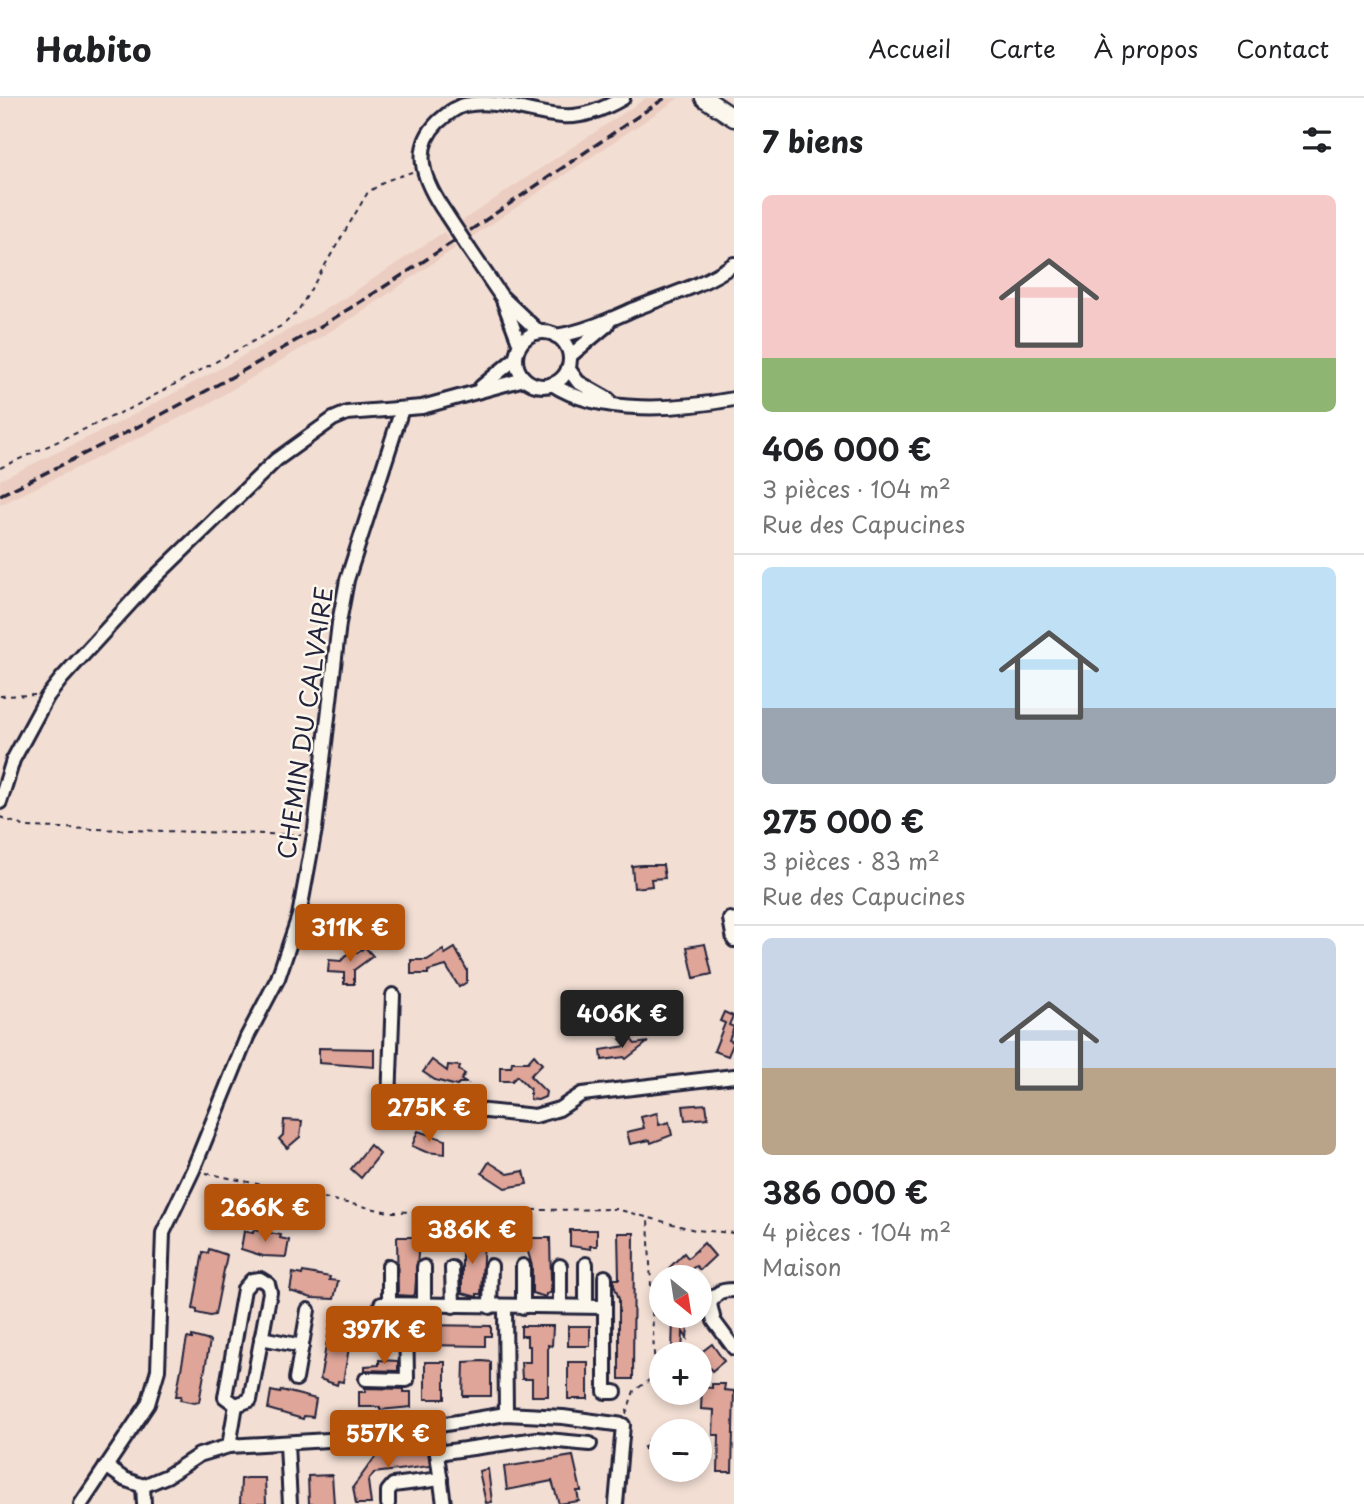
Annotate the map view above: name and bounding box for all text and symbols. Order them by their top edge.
text: Habito [35,23,151,73]
text: Accueil [868,30,951,66]
text: Carte [989,30,1056,66]
text: À propos [1094,30,1198,66]
text: Contact [1236,30,1329,66]
text: 7 biens [762,118,863,163]
icon: filters [1298,121,1336,159]
icon: home [986,240,1112,366]
text: 406 000 € [762,426,932,471]
text: 3 pièces · 104 m² [762,471,951,506]
text: Rue des Capucines [762,506,965,541]
street label: CHEMIN DU CALVAIRE [267,584,341,861]
icon: home [986,612,1112,738]
text: 275 000 € [762,798,924,843]
text: 3 pièces · 83 m² [762,843,940,878]
text: Rue des Capucines [762,878,965,913]
pin: 311K € [293,904,407,964]
text: 311K € [311,909,389,944]
icon: home [986,983,1112,1109]
pin: 406K € [565,990,679,1050]
text: 406K € [576,995,668,1030]
pin: 275K € [372,1084,486,1144]
text: 275K € [387,1089,471,1124]
text: 386 000 € [762,1169,928,1214]
pin: 266K € [208,1184,322,1244]
text: 266K € [220,1189,310,1224]
pin: 386K € [415,1206,529,1266]
text: 386K € [428,1211,516,1246]
text: 4 pièces · 104 m² [762,1214,951,1249]
text: Maison [762,1249,842,1284]
north arrow [649,1265,712,1328]
map controls [649,1265,712,1482]
pin: 397K € [327,1306,441,1366]
text: 397K € [342,1311,426,1346]
button: + [649,1342,712,1405]
pin: 557K € [331,1410,445,1470]
text: 557K € [346,1415,430,1450]
button: − [649,1419,712,1482]

